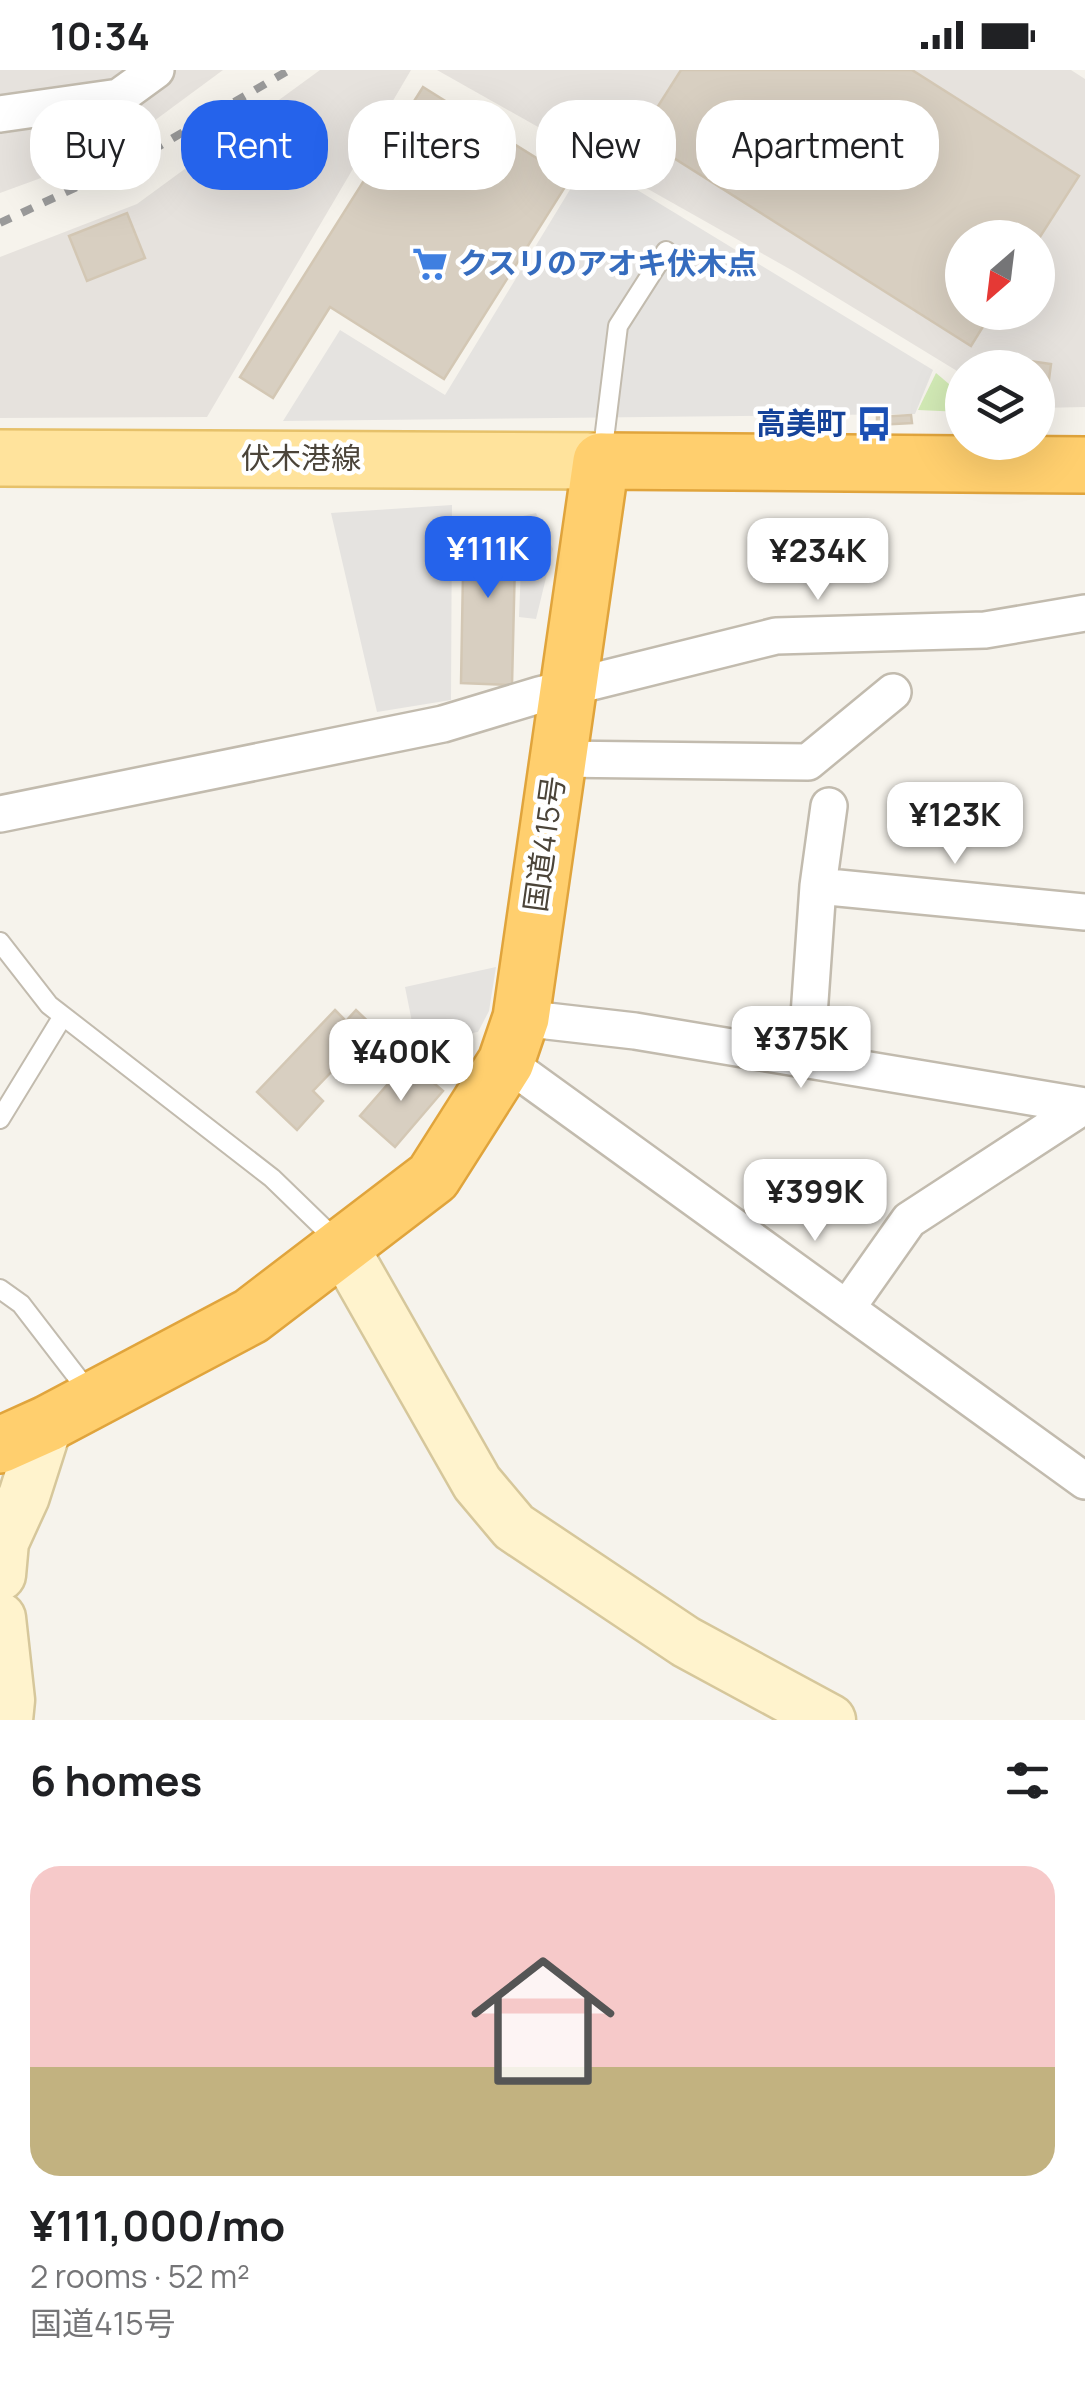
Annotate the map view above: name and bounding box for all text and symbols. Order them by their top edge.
text: 10:34 [50,9,150,61]
chip: Buy [30,100,161,190]
chip: Rent [181,100,328,190]
chip: Filters [348,100,516,190]
chip: New [536,100,676,190]
chip: Apartment [696,100,939,190]
north arrow [945,220,1055,330]
map controls [945,220,1055,460]
place label: クスリのアオキ伏木点 [458,242,757,283]
supermarket icon: クスリのアオキ伏木点 [411,245,449,283]
button: layers [945,350,1055,460]
place label: 高美町 [756,402,846,443]
bus stop icon: 高美町 [855,405,893,443]
street label: 伏木港線 [241,437,361,478]
pin: ¥111K [418,516,558,601]
pin: ¥234K [748,518,888,603]
text: ¥111K [447,526,529,570]
text: ¥234K [769,528,867,572]
street label: 国道415号 [514,773,573,914]
pin: ¥123K [885,782,1025,867]
text: ¥123K [909,792,1001,836]
pin: ¥375K [731,1006,871,1091]
text: ¥375K [754,1016,848,1060]
pin: ¥400K [331,1019,471,1104]
text: ¥400K [351,1029,451,1073]
pin: ¥399K [745,1159,885,1244]
text: ¥399K [766,1169,864,1213]
text: 6 homes [30,1751,202,1809]
icon: filters [1000,1753,1055,1808]
icon: home [453,1931,633,2111]
text: ¥111,000/mo [30,2196,285,2254]
text: 2 rooms · 52 m² [30,2254,250,2298]
text: 国道415号 [30,2301,176,2345]

